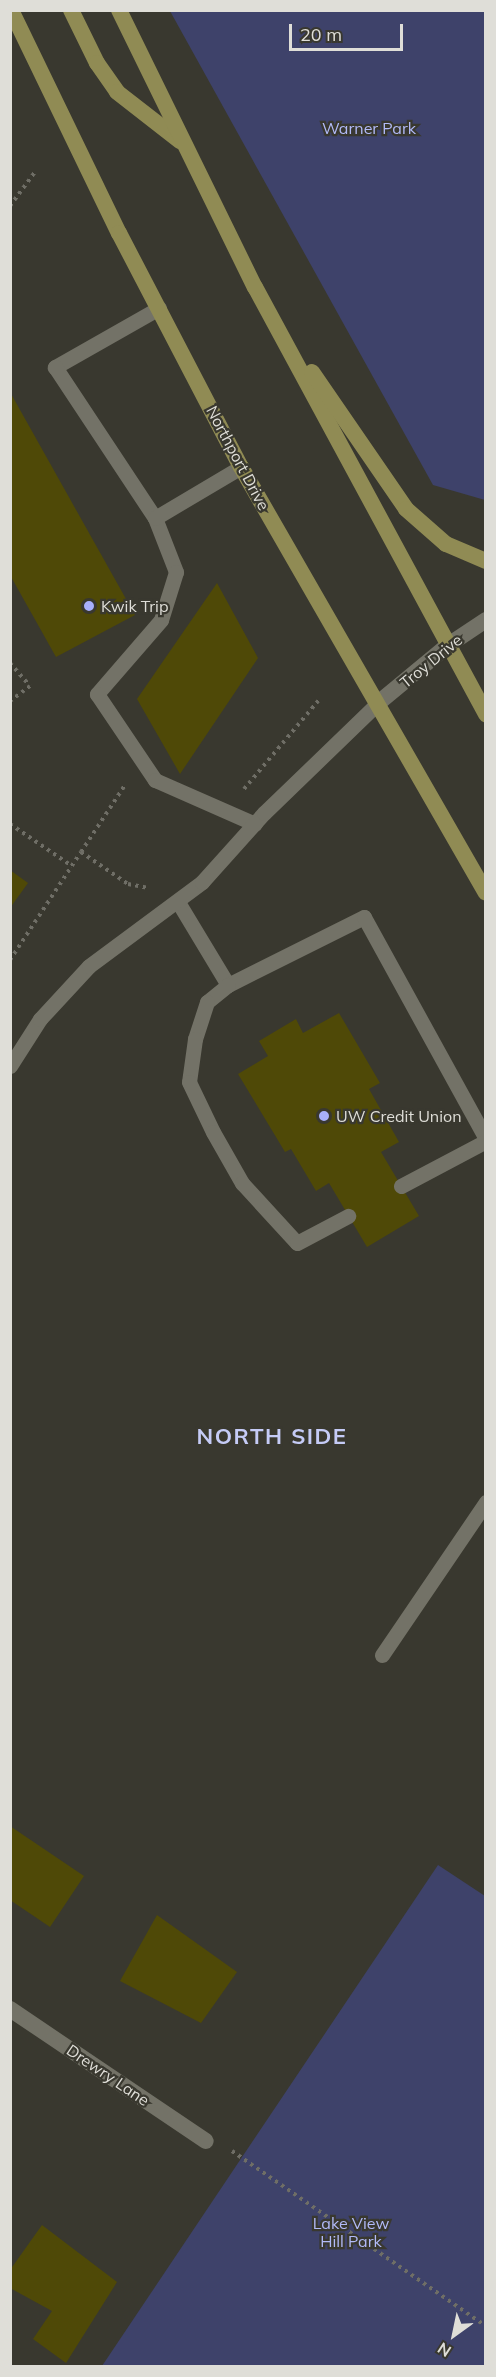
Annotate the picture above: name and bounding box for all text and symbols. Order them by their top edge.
scale bar [292,12,406,50]
text: 20 m [300,23,342,46]
park label: Warner Park [322,118,416,138]
street label: Northport Drive [202,402,274,514]
place label: Kwik Trip [101,596,168,616]
marker: Kwik Trip [82,599,96,613]
street label: Troy Drive [396,630,466,692]
place label: UW Credit Union [336,1106,462,1126]
marker: UW Credit Union [317,1109,331,1123]
district label: NORTH SIDE [197,1424,347,1450]
street label: Drewry Lane [63,2040,153,2110]
park label: Lake View Hill Park [313,2213,389,2251]
north arrow [424,2305,484,2365]
text: N [434,2338,455,2362]

